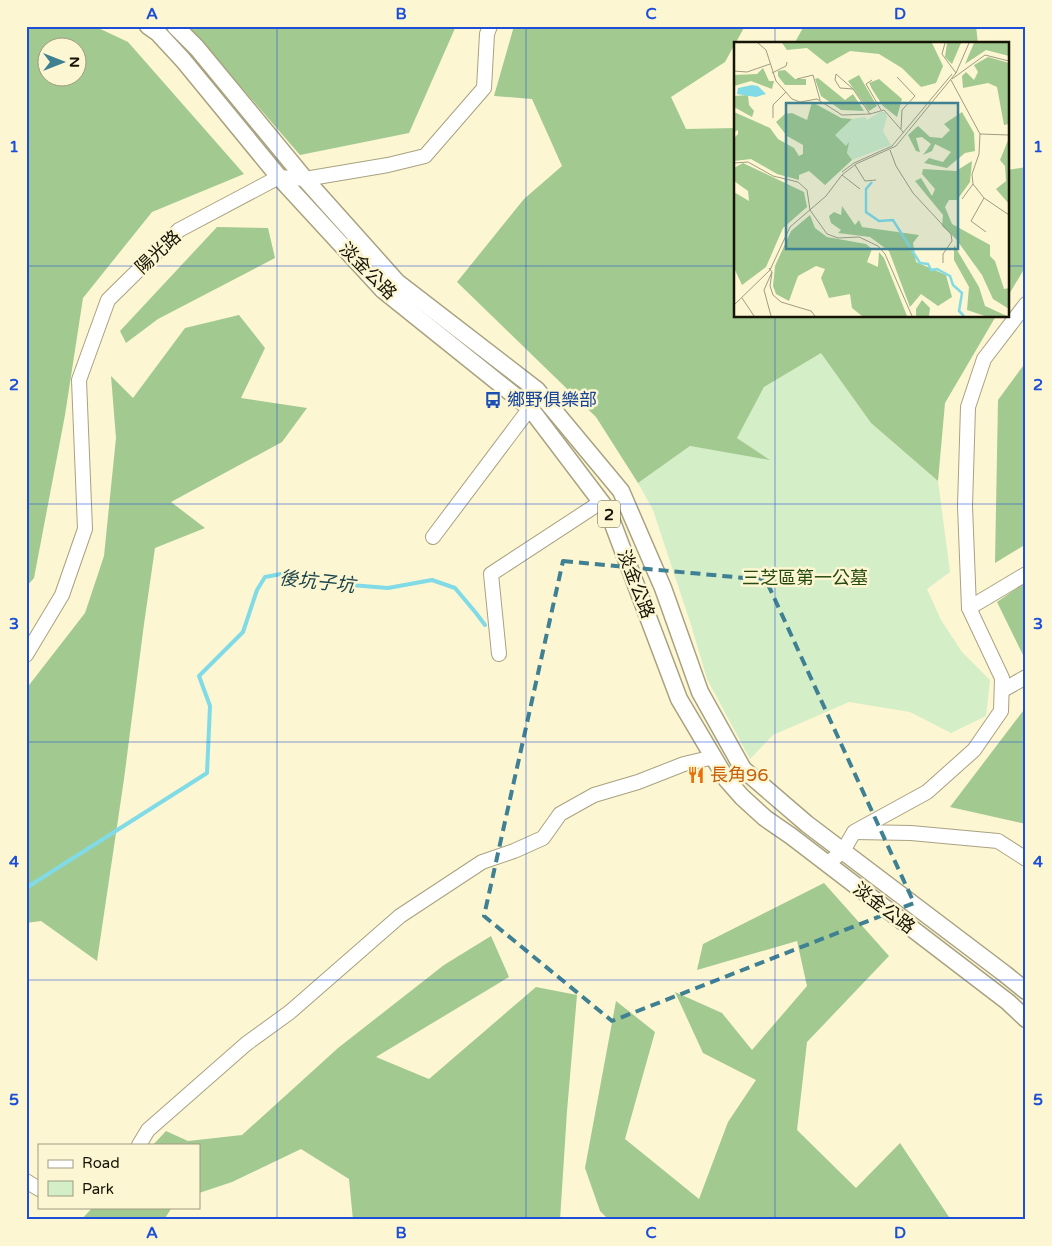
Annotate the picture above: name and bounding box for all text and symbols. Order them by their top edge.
text: A [146,4,158,24]
text: B [395,4,407,24]
text: C [645,4,657,24]
text: D [894,4,906,24]
north arrow [38,38,88,88]
inset map [734,42,1010,318]
text: N [66,56,83,68]
text: 1 [9,137,19,157]
text: 1 [1033,137,1043,157]
street label: 陽光路 [131,226,185,278]
street label: 淡金公路 [335,238,401,304]
text: 2 [9,375,19,395]
text: 2 [1033,375,1043,395]
place label: 鄉野俱樂部 [507,389,597,411]
bus stop icon: 鄉野俱樂部 [483,390,503,410]
road number: 2 [598,500,620,528]
street label: 淡金公路 [613,546,659,622]
water label: 後坑子坑 [278,567,359,597]
park label: 三芝區第一公墓 [742,567,868,589]
text: 3 [9,614,19,634]
text: 3 [1033,614,1043,634]
place label: 長角96 [710,764,769,786]
restaurant icon: 長角96 [686,765,706,785]
text: 4 [9,852,19,872]
text: 4 [1033,852,1043,872]
street label: 淡金公路 [849,878,919,938]
text: 5 [9,1090,19,1110]
text: 5 [1033,1090,1043,1110]
legend [38,1144,200,1208]
text: Road [82,1154,120,1172]
text: Park [82,1180,114,1198]
text: A [146,1223,158,1243]
text: B [395,1223,407,1243]
text: C [645,1223,657,1243]
text: D [894,1223,906,1243]

